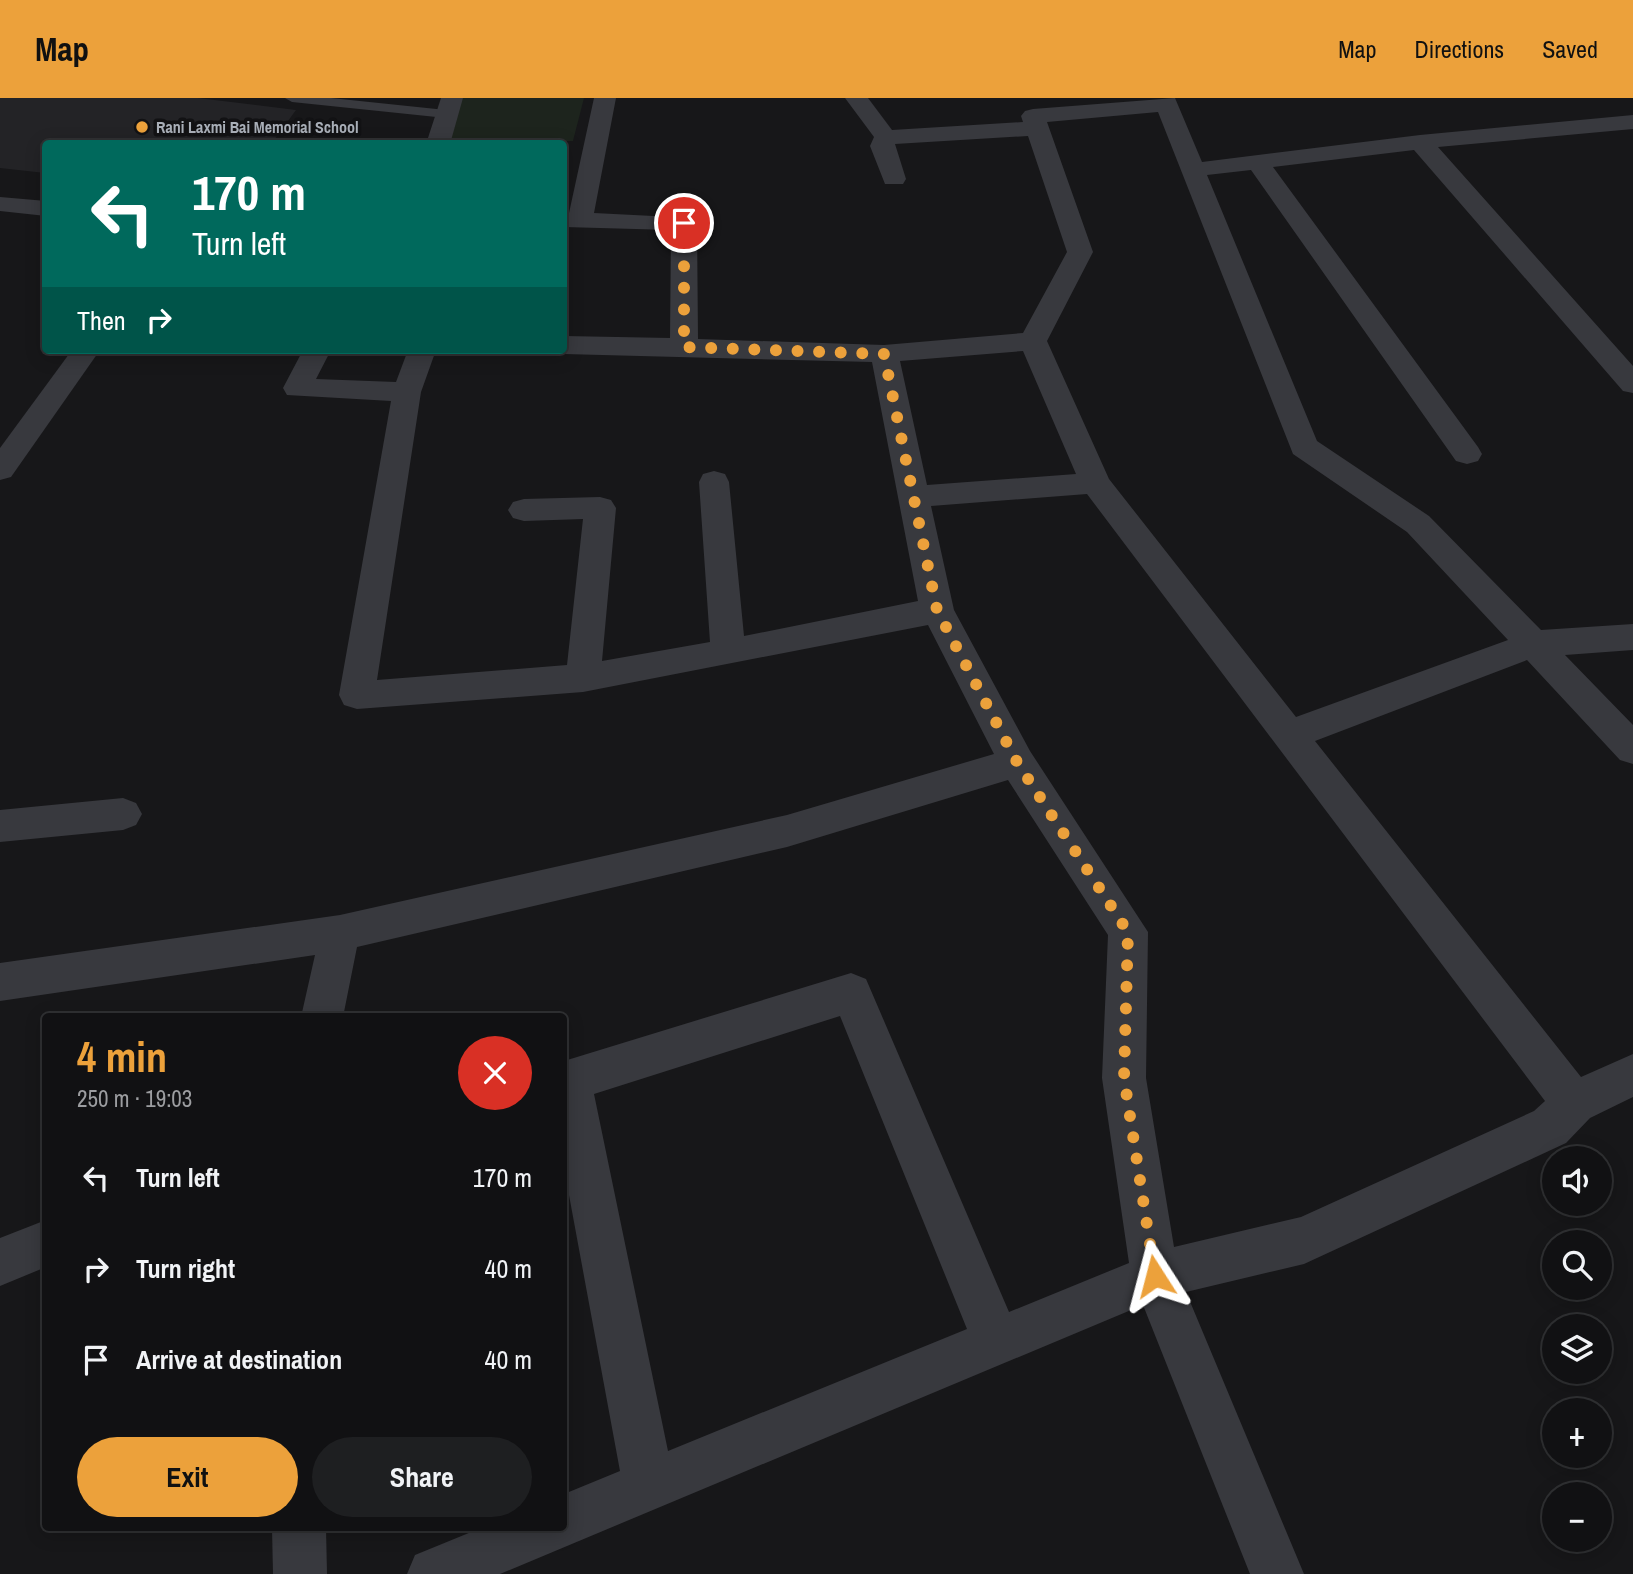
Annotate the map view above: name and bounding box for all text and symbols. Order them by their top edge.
text: Map [35,27,89,71]
text: Map [1338,33,1376,65]
text: Directions [1414,33,1504,65]
text: Saved [1542,33,1598,65]
place label: Rani Laxmi Bai Memorial School [156,116,359,138]
marker: Rani Laxmi Bai Memorial School [134,119,150,135]
text: 170 m [192,159,306,225]
icon: left [77,168,168,259]
pin [654,193,714,253]
icon: arrive [665,204,703,242]
text: Turn left [192,222,286,265]
icon: right [140,301,178,339]
text: Then [77,303,126,338]
text: 4 min [77,1029,167,1085]
button: close [458,1036,532,1110]
text: 250 m · 19:03 [77,1083,192,1114]
map controls [1542,1146,1612,1552]
button: sound [1542,1146,1612,1216]
icon: left [77,1159,115,1197]
text: Turn left [136,1160,220,1195]
text: 170 m [473,1160,532,1195]
button: search [1542,1230,1612,1300]
position arrow [1118,1239,1192,1313]
icon: right [77,1250,115,1288]
text: Turn right [136,1251,235,1286]
text: 40 m [485,1251,532,1286]
button: layers [1542,1314,1612,1384]
icon: arrive [77,1341,115,1379]
text: Arrive at destination [136,1342,342,1377]
text: 40 m [485,1342,532,1377]
button: + [1542,1398,1612,1468]
button: Exit [77,1437,298,1517]
button: Share [312,1437,532,1517]
button: − [1542,1482,1612,1552]

